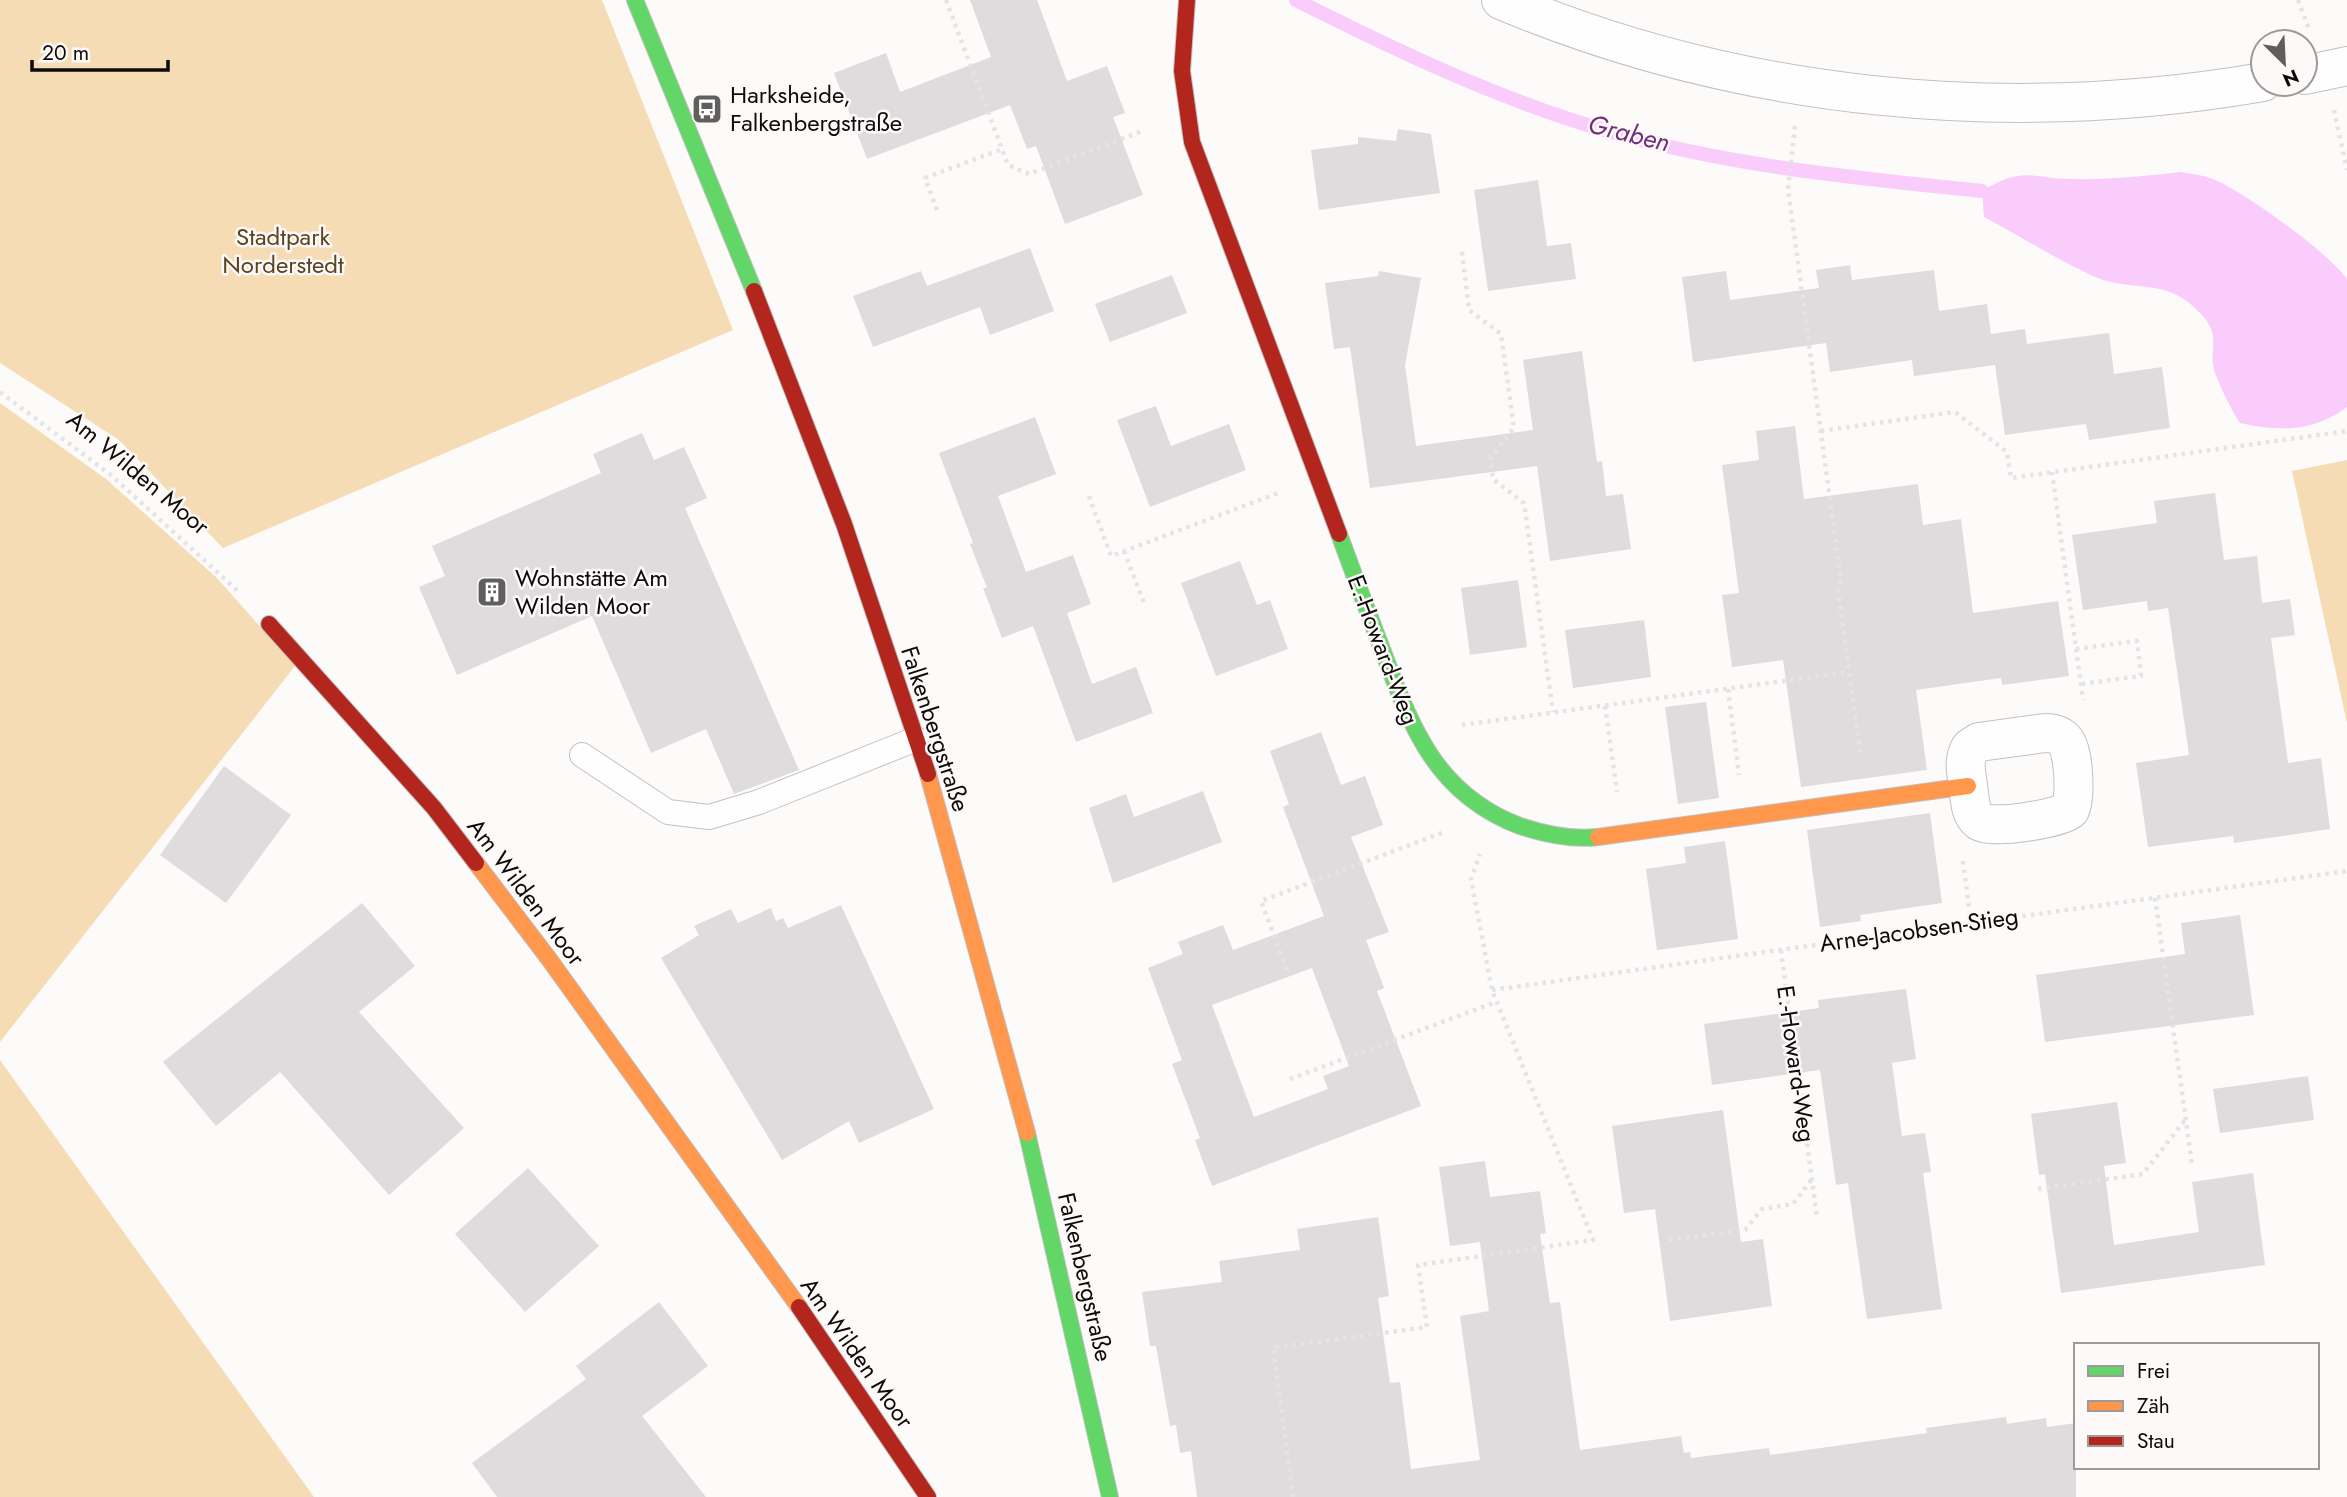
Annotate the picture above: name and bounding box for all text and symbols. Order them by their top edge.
scale bar [32,28,168,72]
north arrow [2249,28,2319,98]
text: 20 m [42,38,89,68]
text: N [2278,63,2303,93]
place label: Harksheide, Falkenbergstraße [730,77,902,140]
bus stop icon: Harksheide, Falkenbergstraße [690,92,724,126]
water label: Graben [1584,105,1674,161]
park label: Stadtpark Norderstedt [222,219,344,282]
street label: Am Wilden Moor [59,402,218,543]
place label: Wohnstätte Am Wilden Moor [515,560,668,623]
street label: E.-Howard-Weg [1339,570,1428,730]
building icon: Wohnstätte Am Wilden Moor [475,575,509,609]
street label: Falkenbergstraße [892,642,979,816]
street label: Am Wilden Moor [459,810,594,974]
street label: Arne-Jacobsen-Stieg [1817,898,2021,961]
street label: E.-Howard-Weg [1768,983,1825,1145]
street label: Falkenbergstraße [1049,1189,1122,1365]
street label: Am Wilden Moor [792,1270,923,1436]
legend [2074,1343,2319,1469]
text: Frei [2137,1356,2170,1386]
text: Zäh [2137,1391,2170,1421]
text: Stau [2137,1426,2175,1456]

